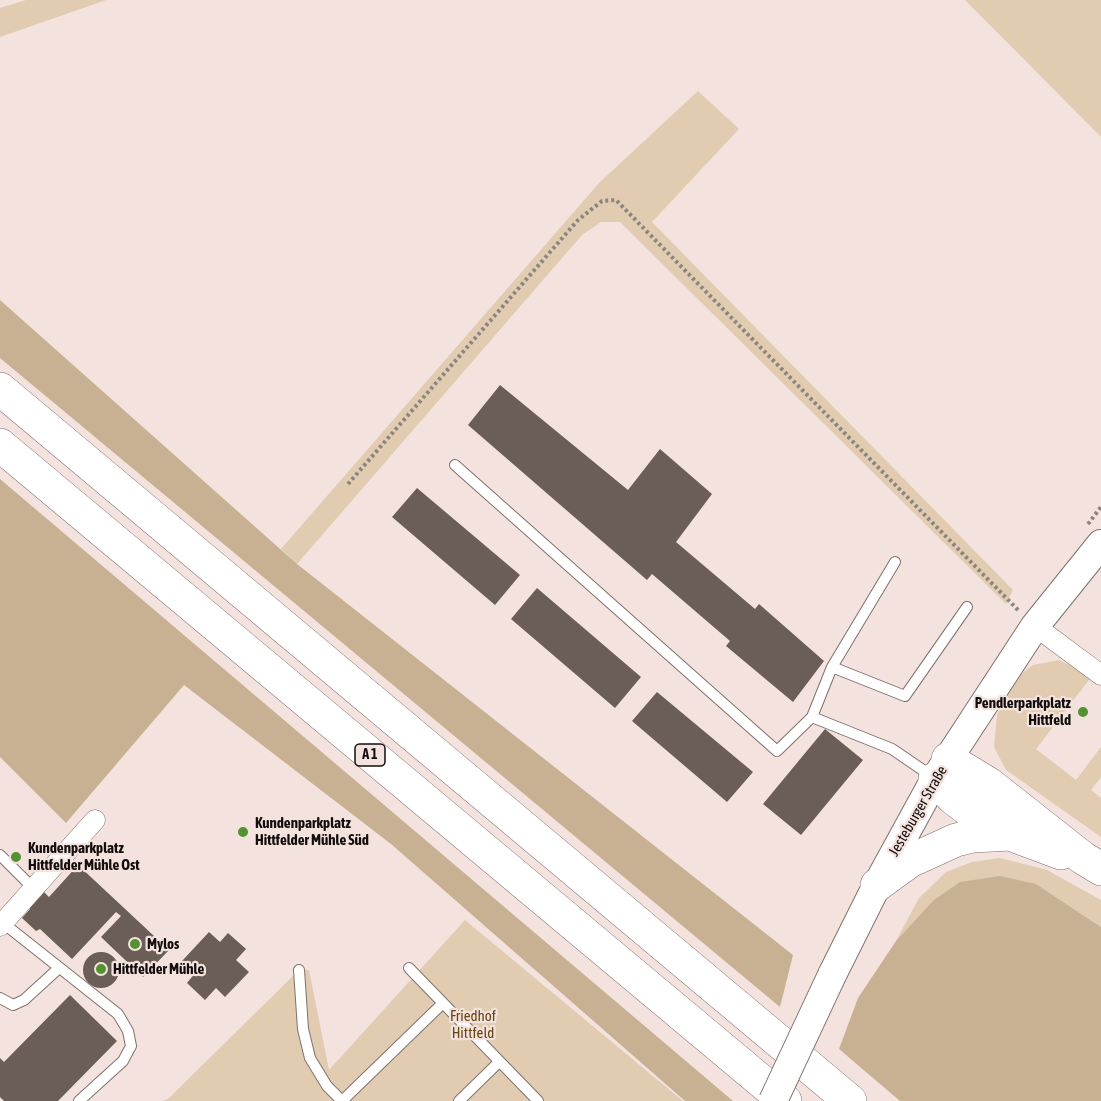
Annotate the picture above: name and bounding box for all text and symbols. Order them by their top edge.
place label: Pendlerparkplatz Hittfeld [975,694,1071,729]
marker: Pendlerparkplatz Hittfeld [1076,705,1090,719]
road number: A 1 [355,744,385,766]
street label: Jesteburger Straße [885,763,951,859]
place label: Kundenparkplatz Hittfelder Mühle Süd [255,814,369,849]
marker: Kundenparkplatz Hittfelder Mühle Süd [236,825,250,839]
place label: Kundenparkplatz Hittfelder Mühle Ost [28,839,140,874]
marker: Kundenparkplatz Hittfelder Mühle Ost [9,850,23,864]
place label: Mylos [147,935,179,953]
marker: Mylos [128,937,142,951]
place label: Hittfelder Mühle [113,960,204,978]
marker: Hittfelder Mühle [94,962,108,976]
park label: Friedhof Hittfeld [450,1007,496,1042]

